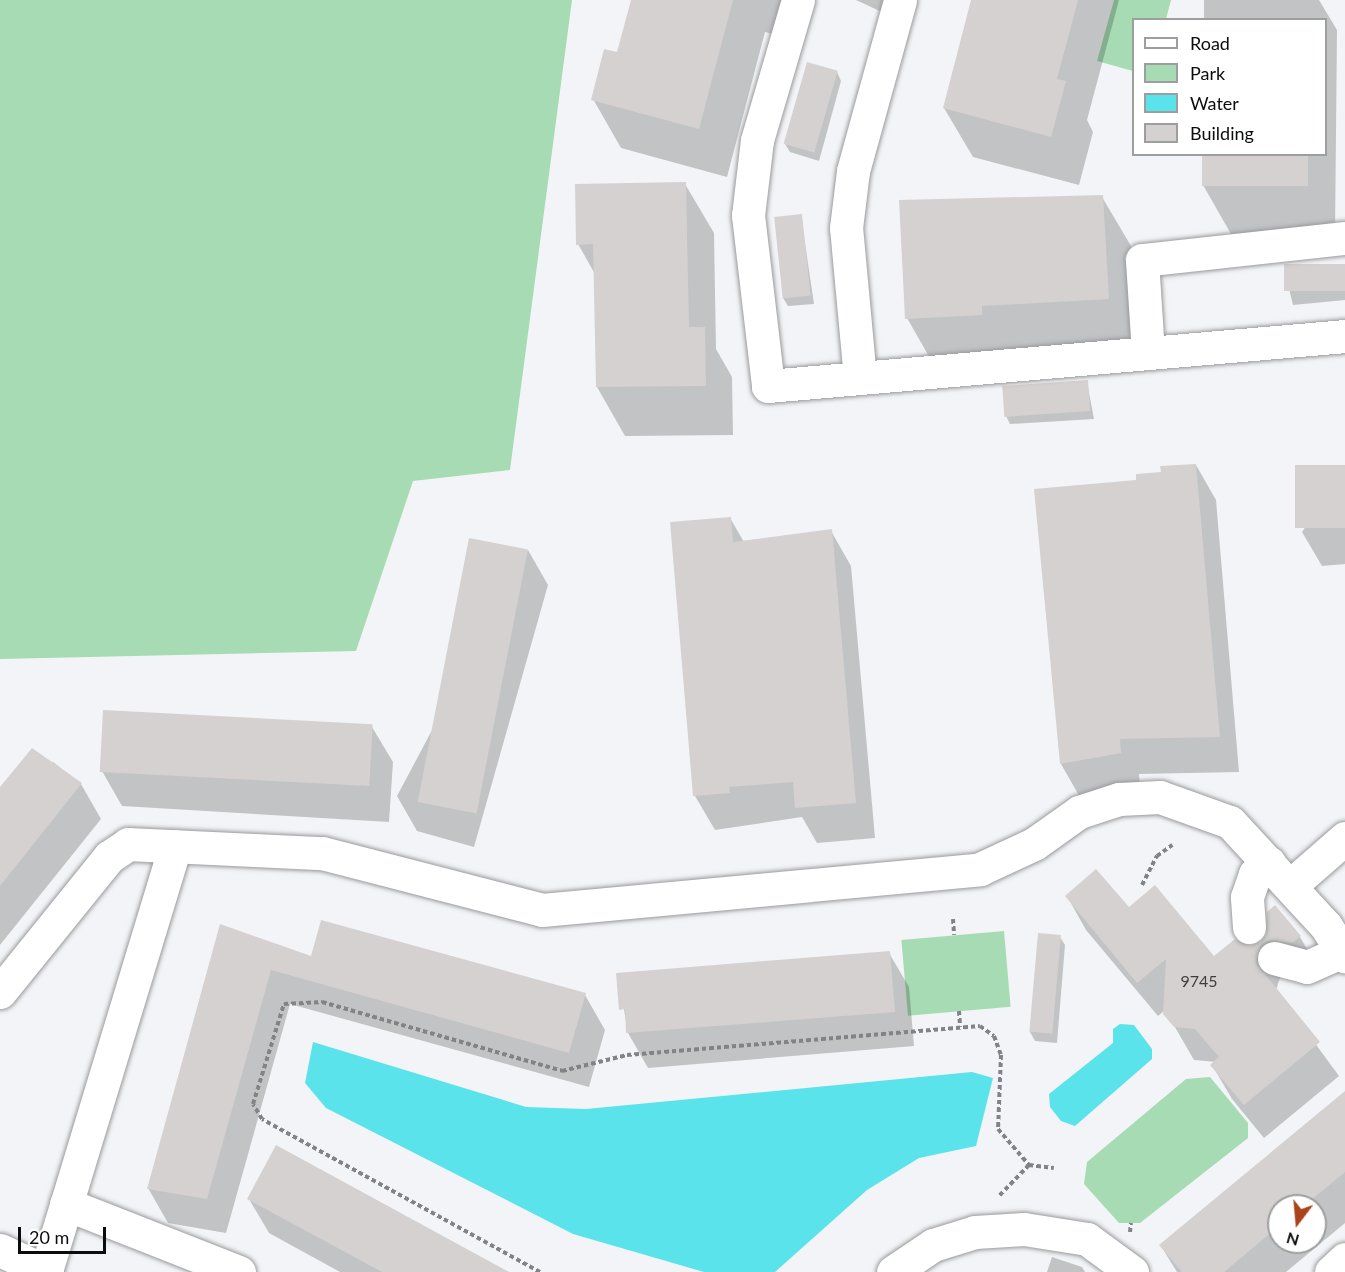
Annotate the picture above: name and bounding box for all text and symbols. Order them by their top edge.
legend [1132,18,1327,156]
text: Road [1190,32,1230,54]
text: Park [1190,62,1225,84]
text: Water [1190,92,1239,114]
text: Building [1190,122,1254,144]
house number: 9745 [1180,971,1218,991]
north arrow [1267,1194,1327,1254]
scale bar [21,1215,110,1253]
text: 20 m [29,1226,69,1248]
text: N [1284,1229,1301,1251]

